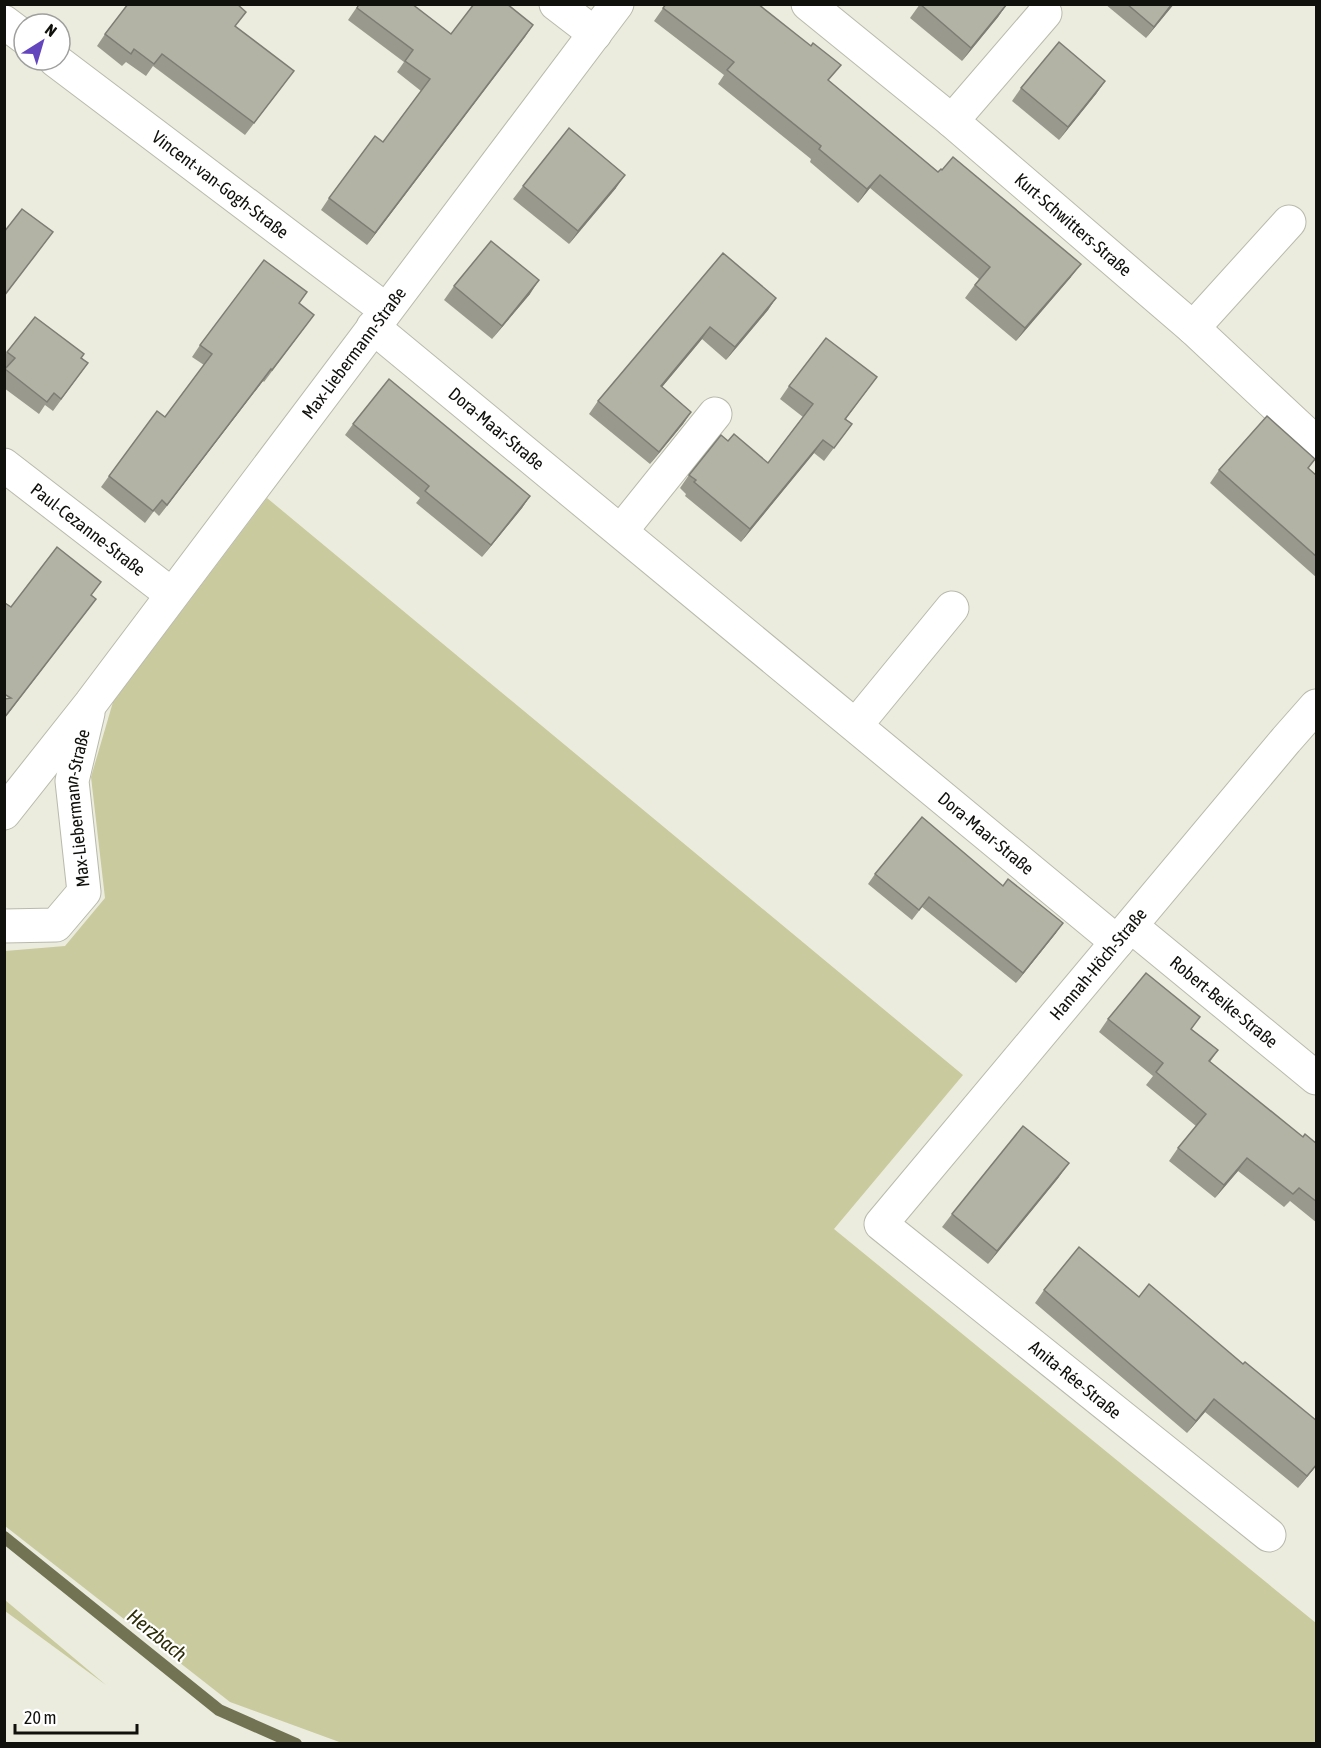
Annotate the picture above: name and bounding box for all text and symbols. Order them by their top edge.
north arrow [12,12,72,72]
text: N [42,20,60,40]
street label: Vincent-van-Gogh-Straße [148,126,293,243]
street label: Kurt-Schwitters-Straße [1011,169,1136,280]
street label: Max-Liebermann-Straße [297,283,410,423]
street label: Dora-Maar-Straße [445,383,549,474]
street label: Paul-Cezanne-Straße [27,479,150,580]
street label: Max-Liebermann-Straße [61,727,94,888]
street label: Dora-Maar-Straße [934,788,1038,879]
street label: Hannah-Höch-Straße [1045,904,1151,1024]
street label: Robert-Beike-Straße [1166,951,1282,1052]
street label: Anita-Rée-Straße [1025,1336,1126,1423]
water label: Herzbach [123,1604,192,1666]
scale bar [15,1697,136,1735]
text: 20 m [24,1707,56,1728]

